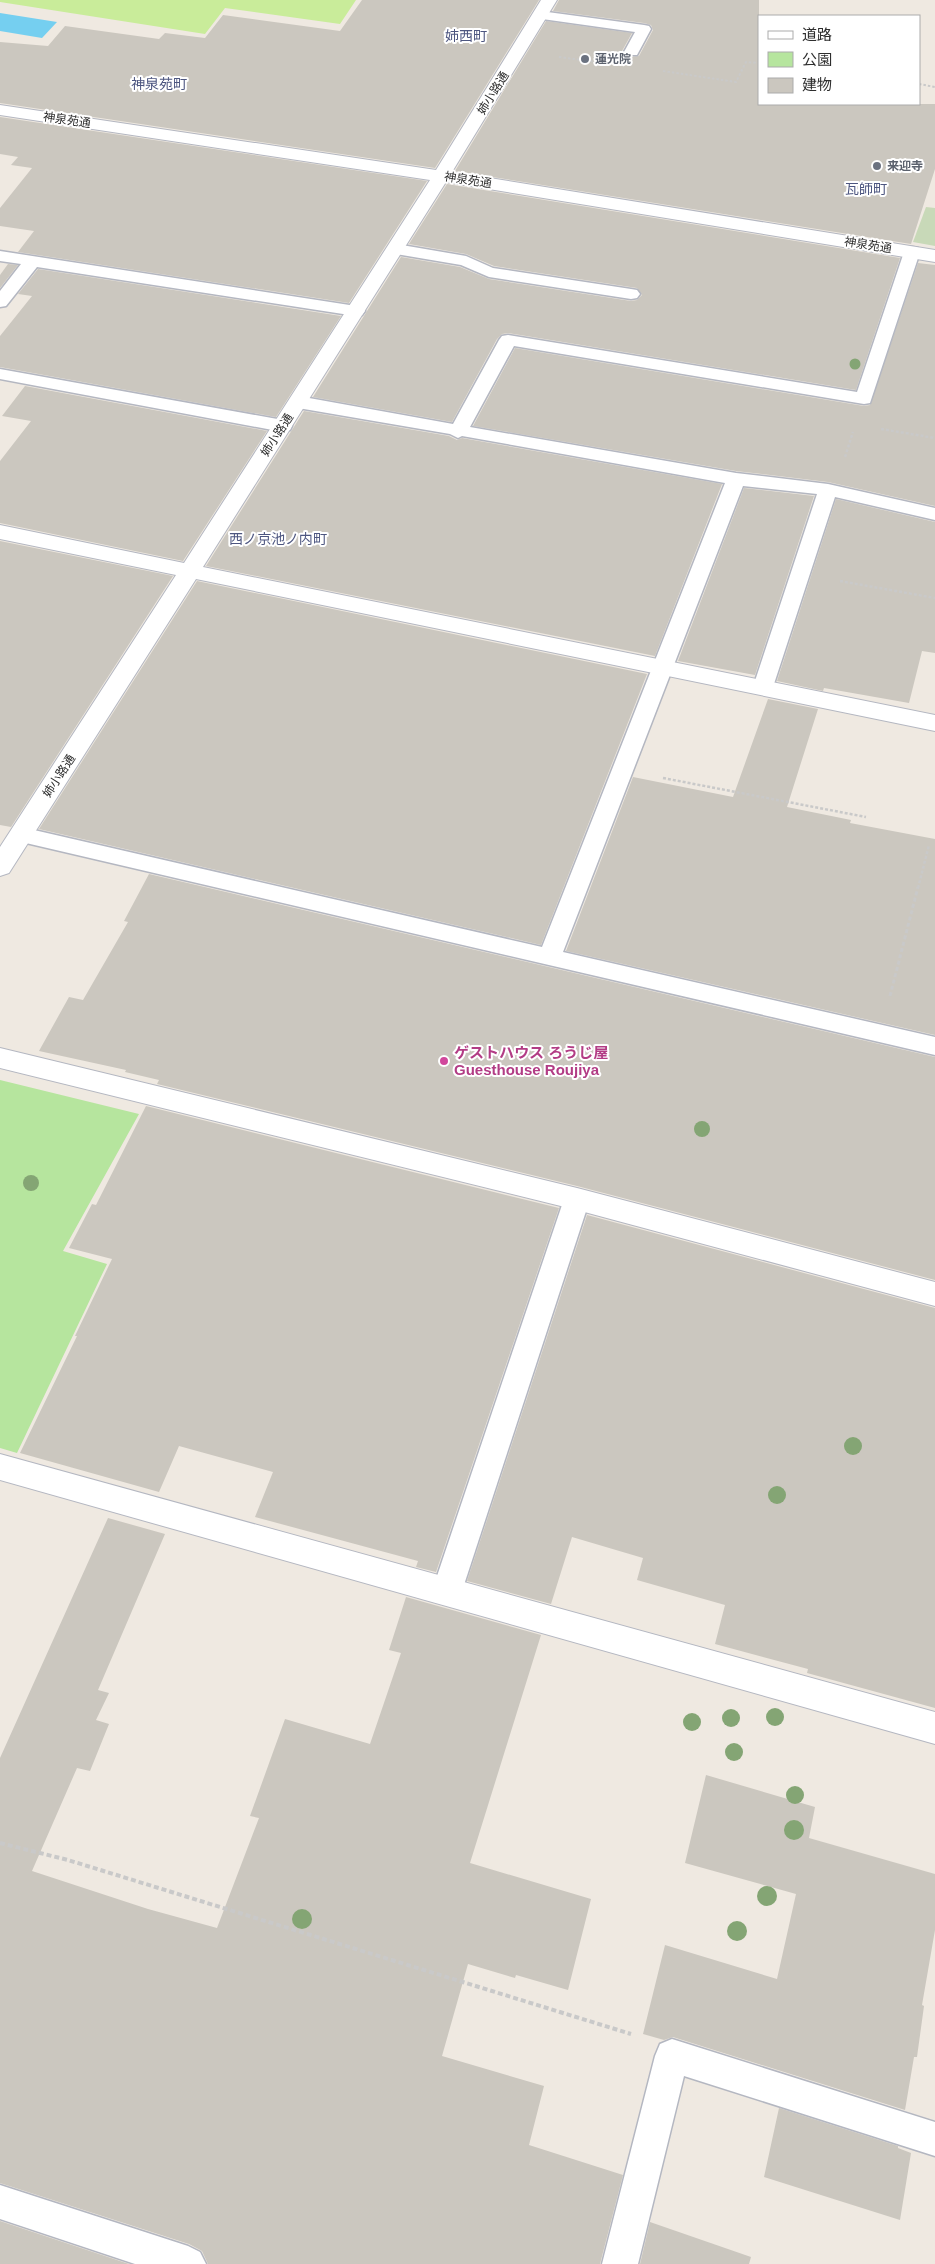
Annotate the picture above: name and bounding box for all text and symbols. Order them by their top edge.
legend [758,15,920,105]
text: 道路 [802,26,832,43]
district label: 姉西町 [445,28,487,44]
text: 公園 [802,51,832,68]
place label: 蓮光院 [595,52,631,66]
marker: 蓮光院 [579,53,591,65]
street label: 姉小路通 [474,69,512,117]
district label: 神泉苑町 [131,76,187,92]
text: 建物 [802,76,832,93]
street label: 神泉苑通 [42,110,92,130]
place label: 来迎寺 [887,159,923,173]
marker: 来迎寺 [871,160,883,172]
street label: 神泉苑通 [443,169,493,191]
district label: 瓦師町 [845,181,887,197]
street label: 神泉苑通 [843,234,893,256]
street label: 姉小路通 [258,411,296,459]
district label: 西ノ京池ノ内町 [229,531,327,547]
street label: 姉小路通 [40,752,78,800]
place label: ゲストハウス ろうじ屋 Guesthouse Roujiya [454,1044,608,1078]
marker: ゲストハウス ろうじ屋 Guesthouse Roujiya [438,1055,450,1067]

